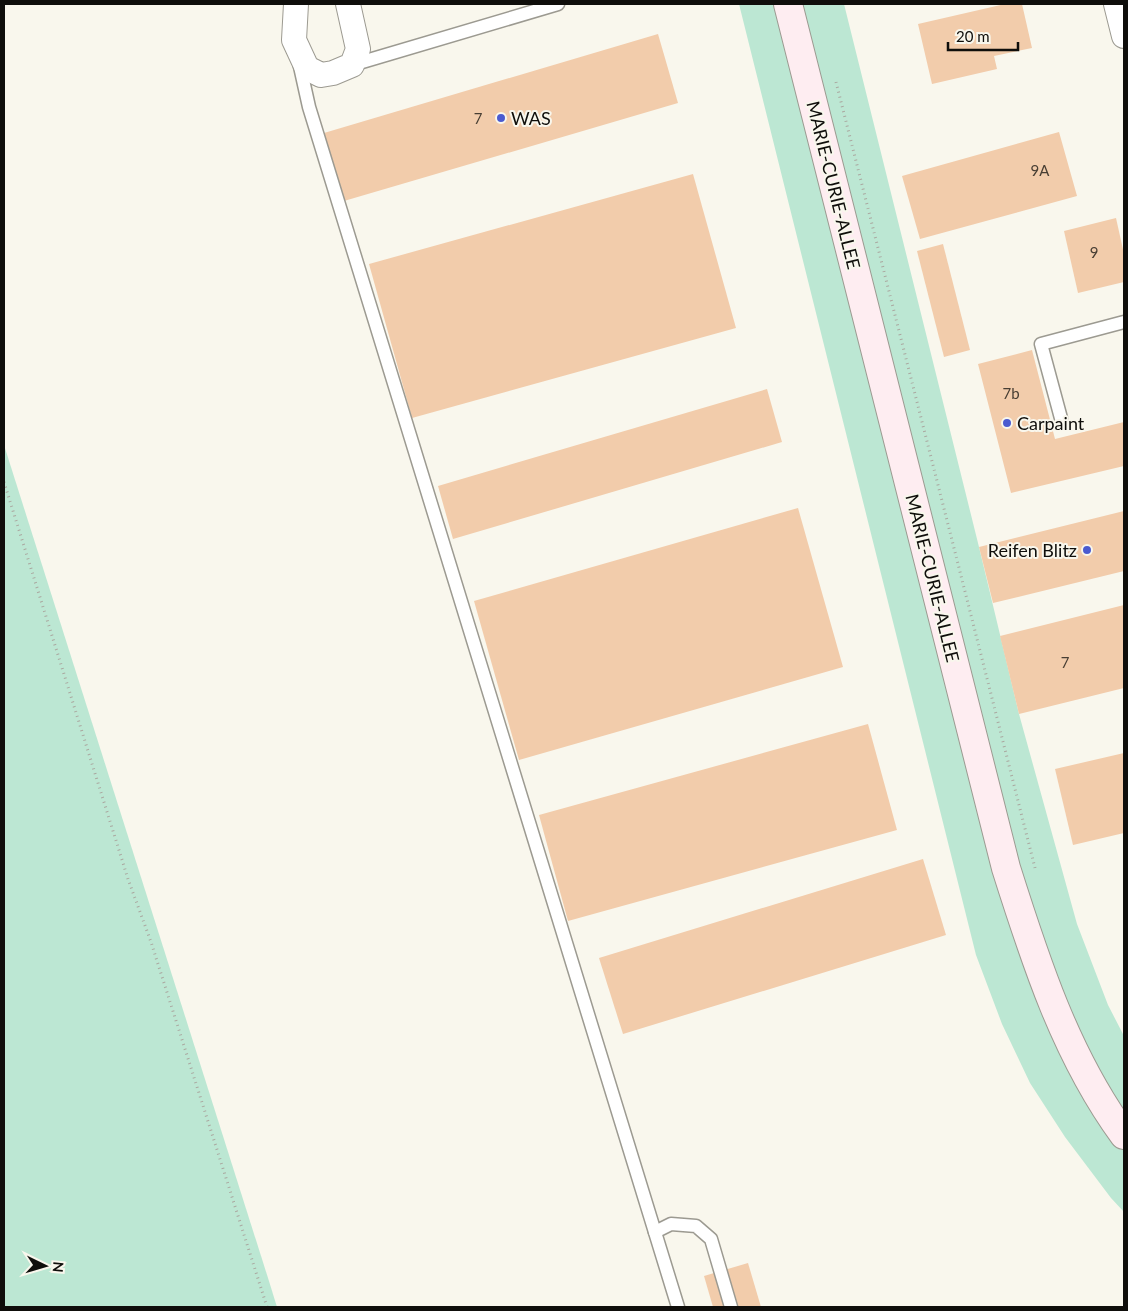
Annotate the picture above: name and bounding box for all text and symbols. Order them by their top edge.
scale bar [948,20,1018,52]
text: 20 m [956,27,990,45]
street label: MARIE-CURIE-ALLEE [802,99,866,271]
place label: WAS [511,107,551,129]
house number: 7 [474,109,483,127]
marker: WAS [495,112,507,124]
house number: 9A [1031,161,1050,179]
house number: 9 [1090,243,1098,261]
house number: 7b [1002,384,1020,402]
place label: Carpaint [1017,412,1085,434]
marker: Carpaint [1001,417,1013,429]
street label: MARIE-CURIE-ALLEE [901,492,965,664]
place label: Reifen Blitz [988,539,1077,561]
marker: Reifen Blitz [1081,544,1093,556]
house number: 7 [1061,653,1070,671]
north arrow [20,1241,70,1291]
text: N [50,1261,67,1273]

